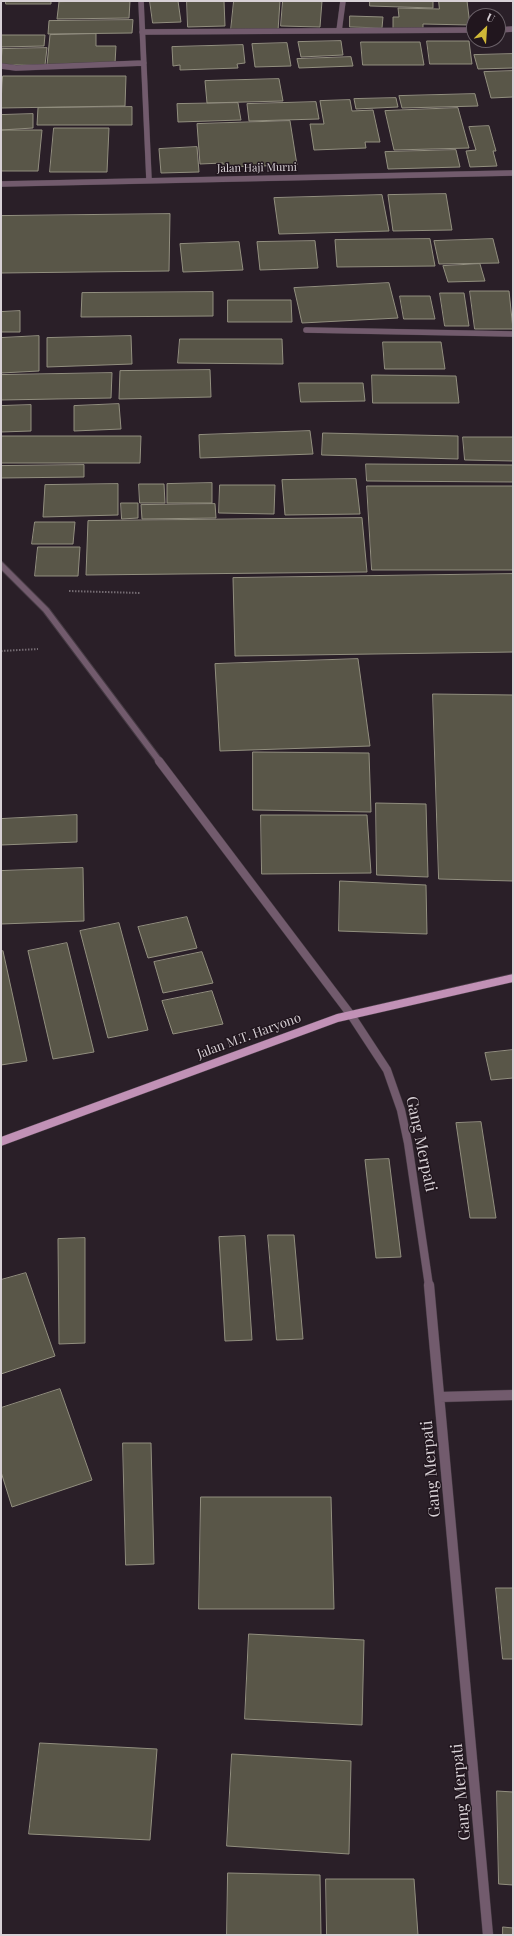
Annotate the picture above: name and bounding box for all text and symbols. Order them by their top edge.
north arrow [466,8,506,48]
text: U [484,9,497,26]
street label: Jalan Haji Murni [217,161,297,175]
street label: Jalan M.T. Haryono [195,1010,303,1062]
street label: Gang Merpati [401,1094,441,1194]
street label: Gang Merpati [417,1420,445,1518]
street label: Gang Merpati [447,1743,475,1841]

